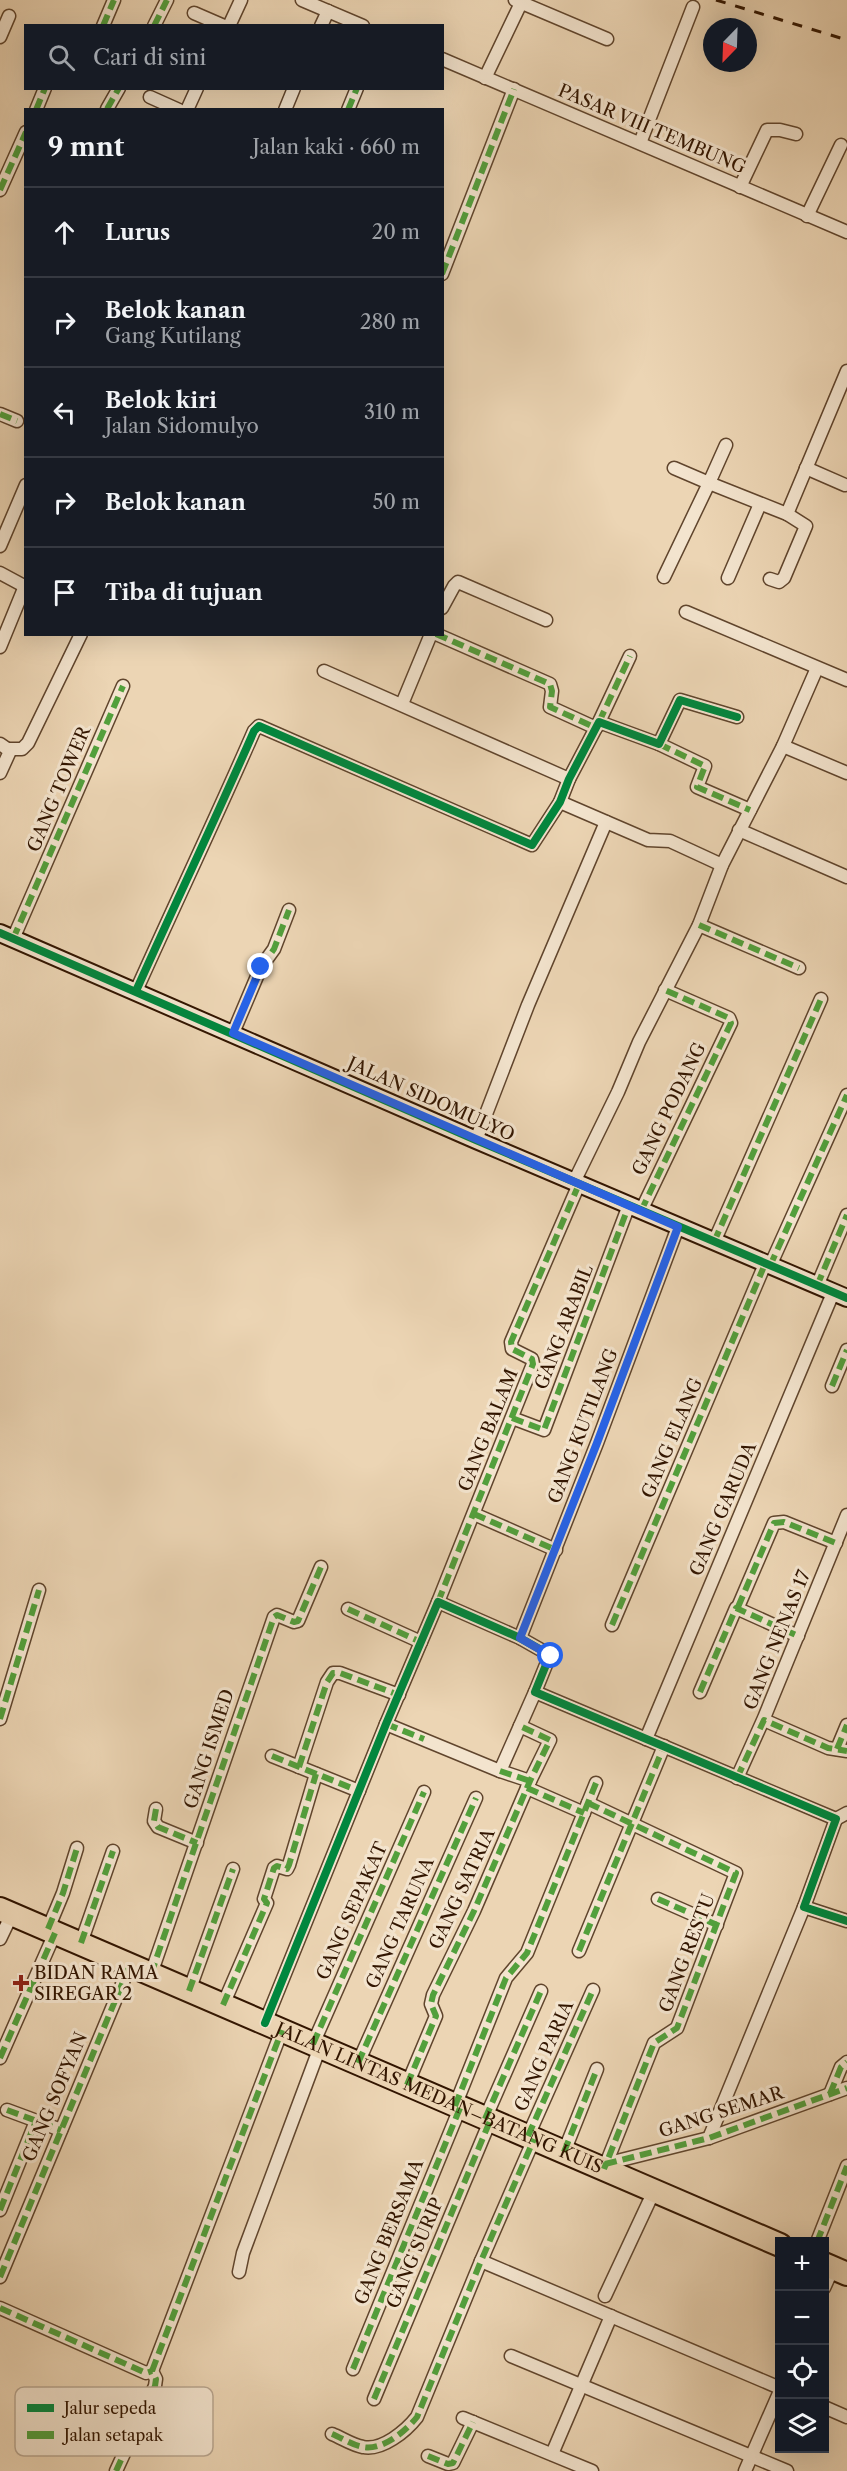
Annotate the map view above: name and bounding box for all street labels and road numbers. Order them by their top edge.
street label: PASAR VIII TEMBUNG [555,79,750,179]
street label: GANG TOWER [23,722,96,855]
street label: GANG PODANG [627,1039,711,1179]
street label: JALAN SIDOMULYO [341,1051,518,1146]
street label: GANG ARABIL [530,1261,598,1392]
street label: GANG KUTILANG [543,1345,623,1506]
street label: GANG BALAM [453,1365,523,1495]
street label: GANG ELANG [637,1374,707,1501]
street label: GANG GARUDA [685,1438,761,1579]
street label: GANG NENAS 17 [739,1567,815,1713]
street label: GANG ISMED [179,1686,239,1812]
street label: GANG SATRIA [424,1824,500,1953]
street label: GANG SEPAKAT [312,1838,392,1983]
street label: GANG TARUNA [361,1853,439,1992]
street label: GANG RESTU [654,1890,720,2015]
street label: GANG PARIA [510,1997,579,2115]
street label: JALAN LINTAS MEDAN–BATANG KUIS [269,2017,606,2178]
street label: GANG SOFYAN [18,2029,92,2165]
street label: GANG SEMAR [656,2081,787,2142]
street label: GANG BERSAMA [350,2155,428,2308]
street label: GANG SURIP [382,2194,448,2312]

